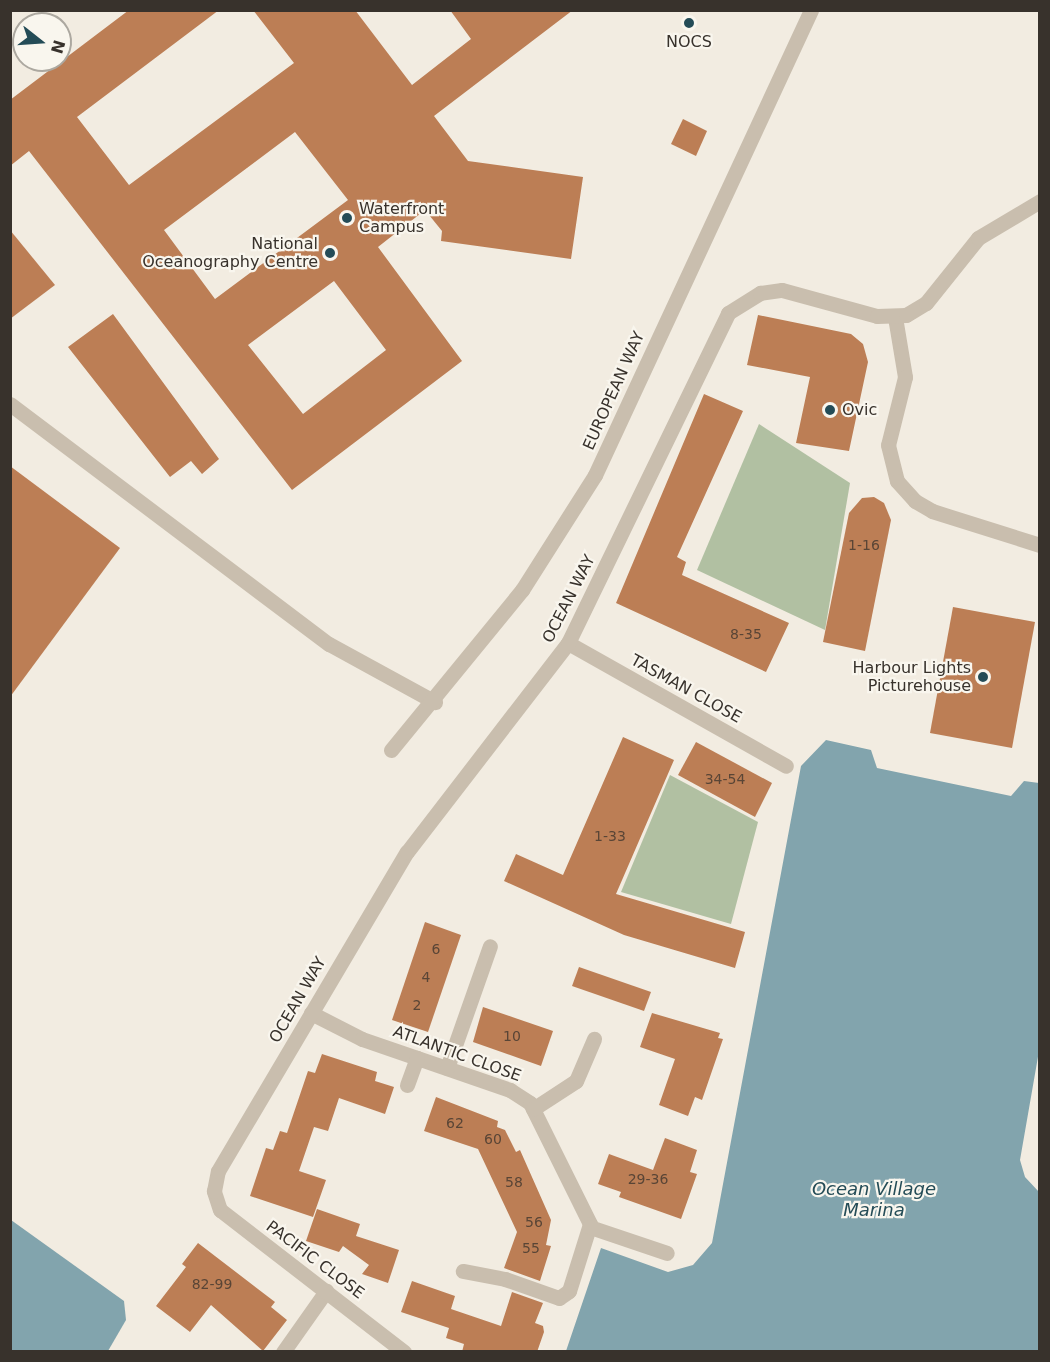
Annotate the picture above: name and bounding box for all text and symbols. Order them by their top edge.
north arrow [12,12,72,72]
marker: NOCS [682,16,696,30]
place label: NOCS [666,32,712,52]
text: N [47,38,69,56]
place label: Waterfront Campus [359,199,444,237]
marker: Waterfront Campus [340,211,354,225]
place label: National Oceanography Centre [142,234,318,272]
marker: National Oceanography Centre [323,246,337,260]
street label: EUROPEAN WAY [579,329,649,453]
place label: Ovic [842,400,877,420]
marker: Ovic [823,403,837,417]
house number: 1-16 [848,537,880,553]
street label: OCEAN WAY [539,552,599,646]
house number: 8-35 [730,626,762,642]
street label: TASMAN CLOSE [627,651,745,727]
place label: Harbour Lights Picturehouse [853,658,971,696]
marker: Harbour Lights Picturehouse [976,670,990,684]
house number: 34-54 [705,771,745,787]
house number: 1-33 [594,828,626,844]
house number: 6 [432,941,440,957]
street label: OCEAN WAY [266,954,330,1046]
house number: 4 [422,969,430,985]
house number: 2 [413,997,421,1013]
street label: ATLANTIC CLOSE [390,1022,524,1086]
house number: 10 [503,1028,521,1044]
house number: 62 [446,1115,464,1131]
house number: 60 [484,1131,502,1147]
house number: 29-36 [628,1171,668,1187]
house number: 58 [505,1174,523,1190]
water label: Ocean Village Marina [812,1179,936,1222]
house number: 56 [525,1214,543,1230]
street label: PACIFIC CLOSE [262,1217,368,1303]
house number: 55 [522,1240,540,1256]
house number: 82-99 [192,1276,232,1292]

